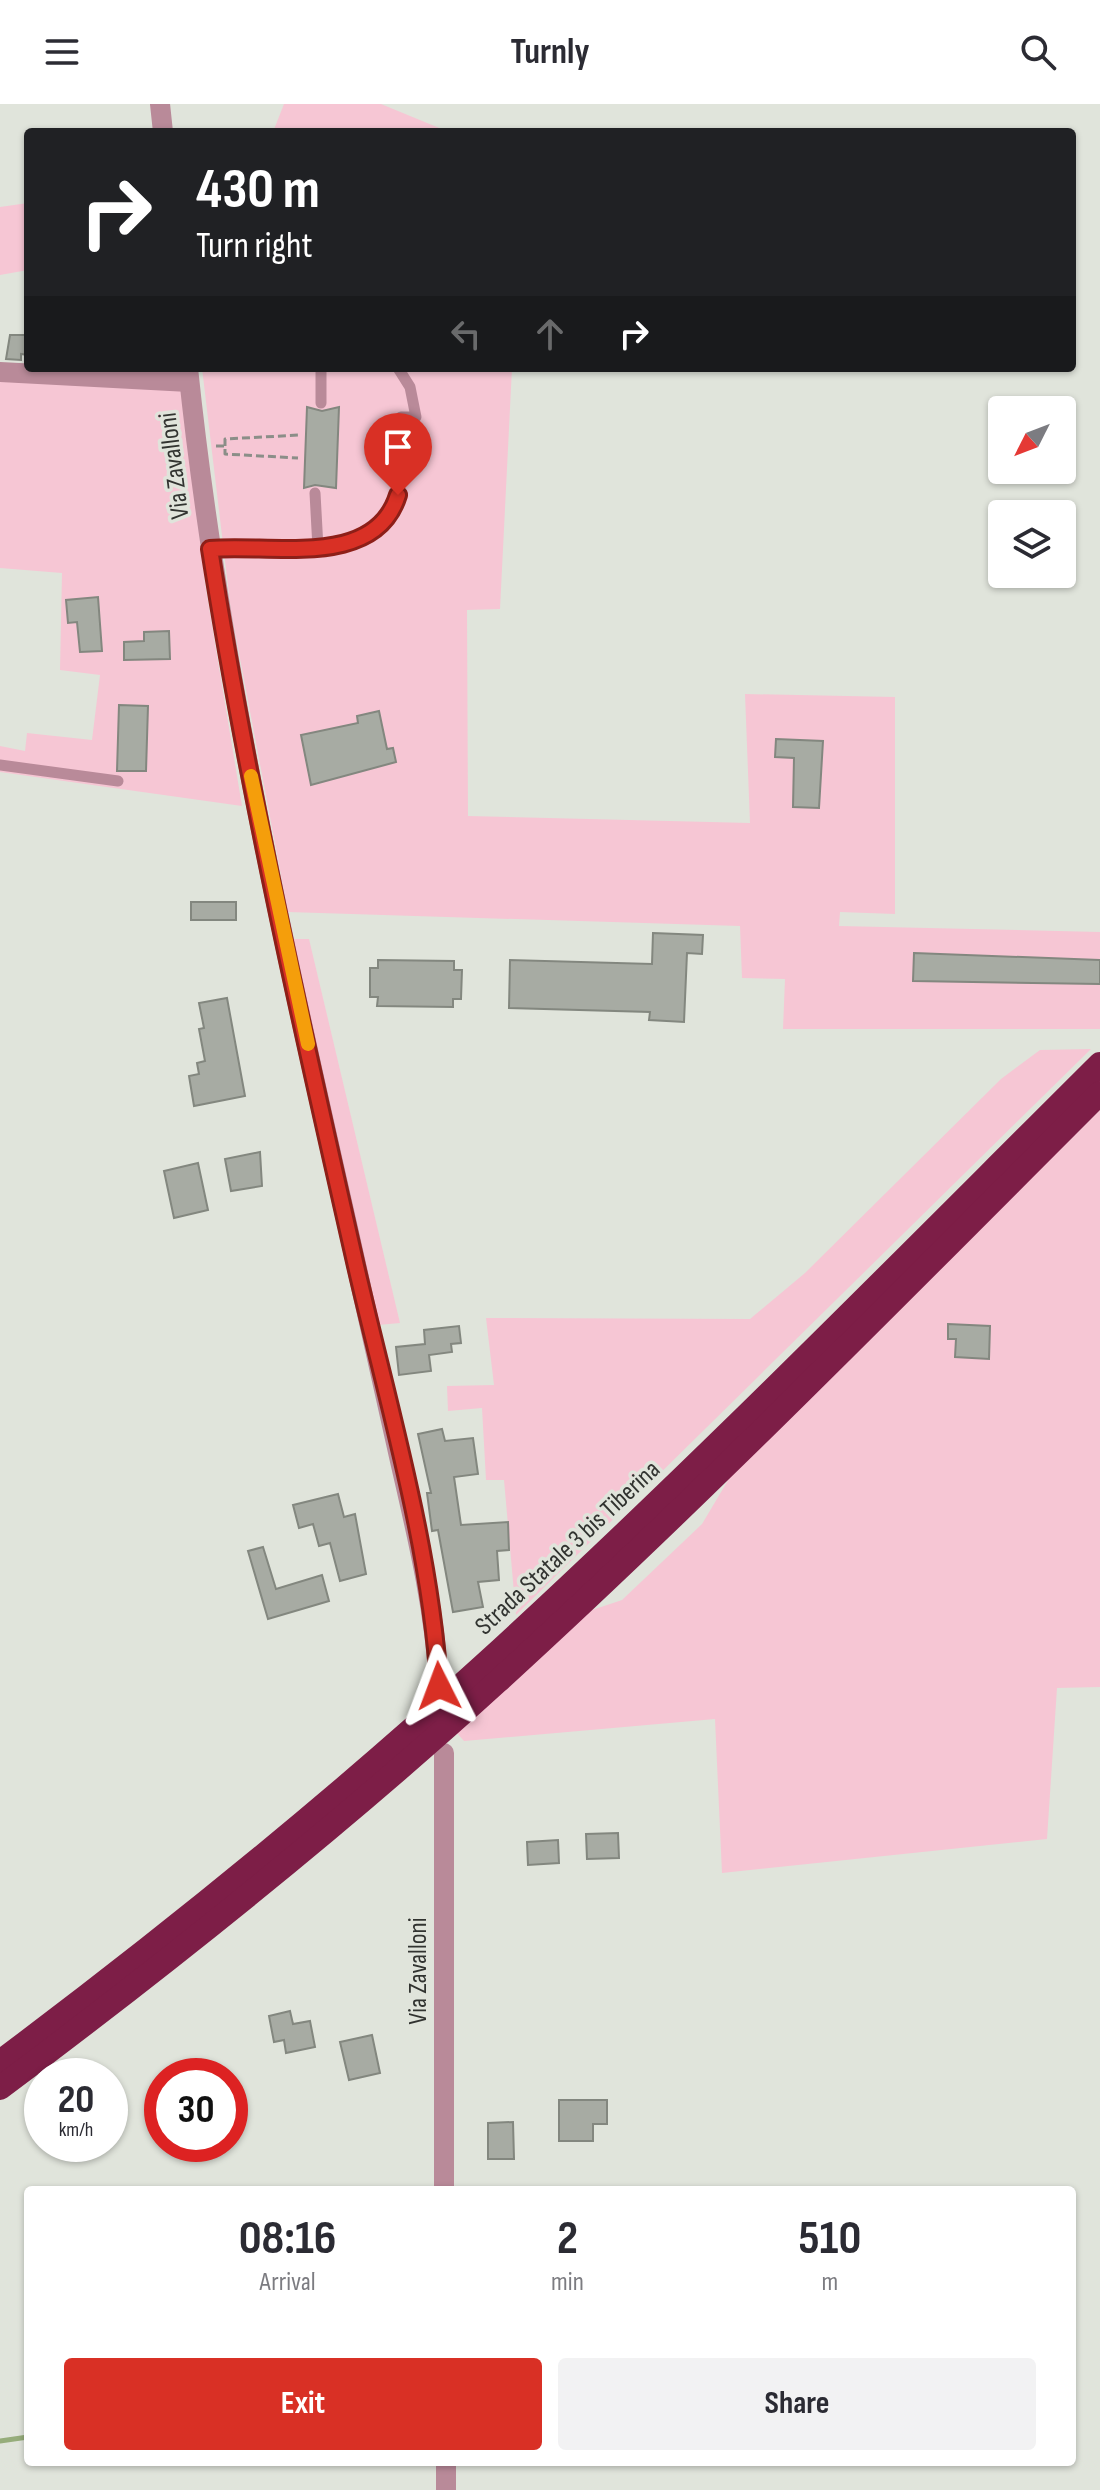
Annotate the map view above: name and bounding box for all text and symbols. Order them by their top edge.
icon: menu [40,30,84,74]
icon: search [1016,30,1060,74]
text: Turnly [511,31,589,74]
text: 430 m [196,157,320,224]
icon: right [64,160,168,264]
text: Turn right [196,225,313,268]
icon: left [444,312,488,356]
icon: ahead [528,312,572,356]
icon: right [612,312,656,356]
north arrow [988,396,1076,484]
map controls [988,396,1076,588]
street label: Via Zavalloni [153,411,196,521]
pin [364,413,432,495]
icon: arrive [376,425,420,469]
button: layers [988,500,1076,588]
street label: Strada Statale 3 bis Tiberina [469,1454,667,1642]
position arrow [397,1644,481,1728]
street label: Via Zavalloni [403,1917,434,2025]
speed limit sign: 30 [144,2058,248,2162]
text: 20 [58,2076,94,2124]
text: km/h [59,2118,93,2142]
text: 08:16 [239,2210,336,2267]
text: 2 [557,2210,578,2267]
text: 510 [799,2210,861,2267]
text: Arrival [260,2267,316,2298]
text: min [551,2267,584,2298]
text: m [822,2267,838,2298]
button: Exit [64,2358,542,2450]
button: Share [558,2358,1036,2450]

